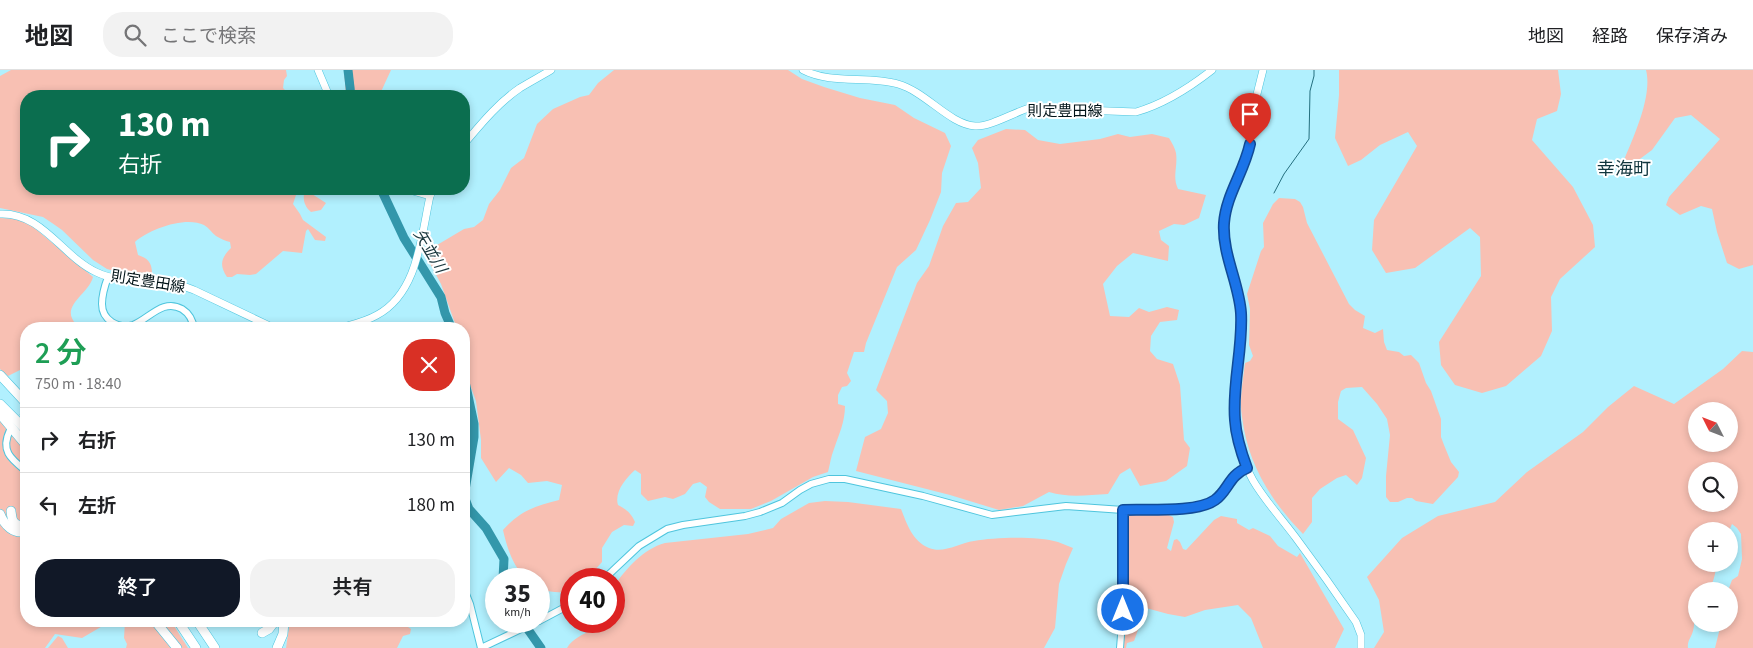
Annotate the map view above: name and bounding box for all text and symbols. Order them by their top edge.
search box [103,12,453,57]
text: 地図 [25,19,73,54]
icon: search [121,21,149,49]
text: ここで検索 [161,23,256,50]
text: 地図 [1528,24,1564,49]
text: 経路 [1592,24,1628,49]
text: 保存済み [1656,24,1728,49]
pin [1229,93,1271,144]
text: 130 m [118,100,210,150]
icon: arrive [1236,100,1264,128]
street label: 則定豊田線 [1027,101,1103,122]
icon: right [35,110,100,175]
text: 右折 [118,149,162,181]
district label: 幸海町 [1597,157,1651,182]
water label: 矢並川 [408,225,453,279]
street label: 則定豊田線 [109,266,187,298]
text: 2 分 [35,332,86,375]
button: close [403,339,455,391]
text: 750 m · 18:40 [35,373,122,395]
north arrow [1688,402,1738,452]
map controls [1688,402,1738,632]
icon: right [35,426,63,454]
text: 130 m [407,427,455,454]
text: 右折 [78,428,116,455]
button: search [1688,462,1738,512]
icon: left [35,491,63,519]
text: 180 m [407,492,455,519]
text: 左折 [78,493,116,520]
button: + [1688,522,1738,572]
button: 終了 [35,559,240,617]
button: 共有 [250,559,455,617]
speed limit sign: 40 [560,568,625,633]
text: 35 [504,576,531,612]
button: − [1688,582,1738,632]
position arrow [1096,583,1148,635]
text: km/h [504,604,531,621]

